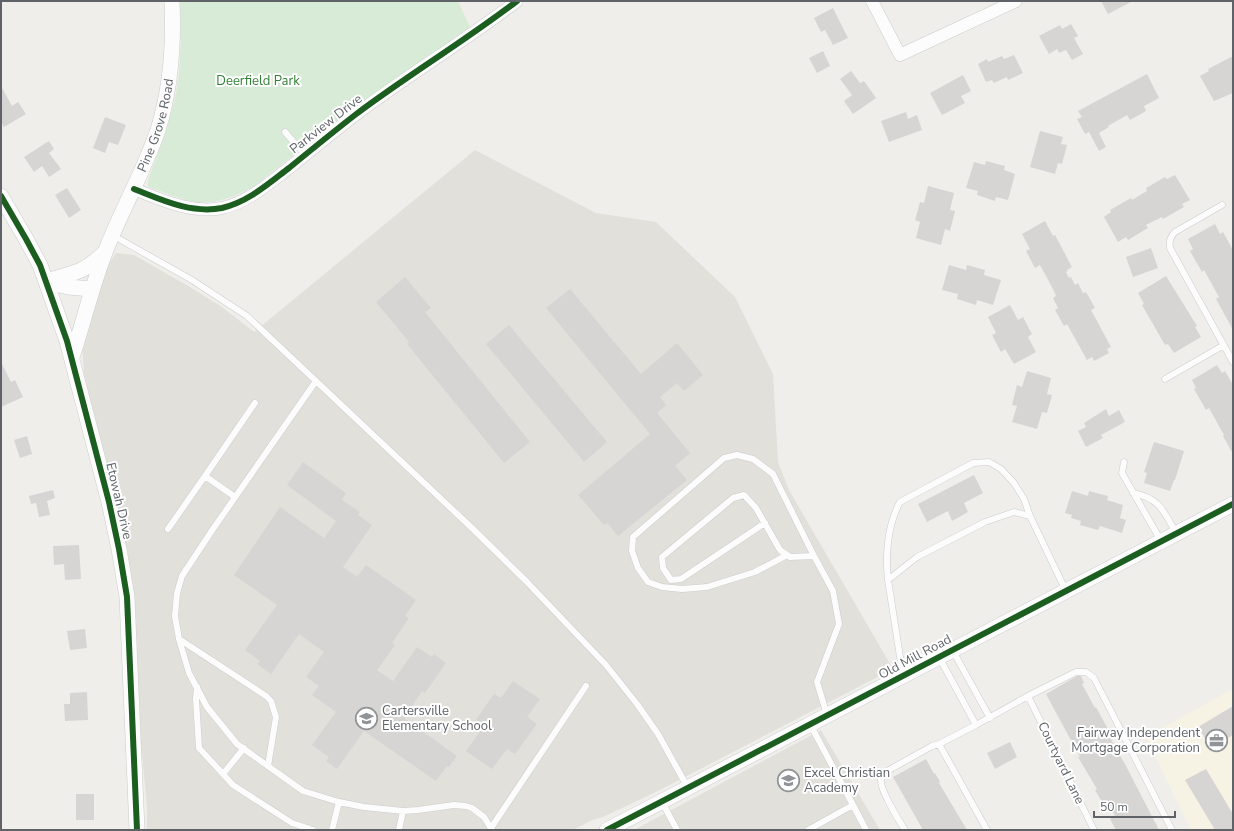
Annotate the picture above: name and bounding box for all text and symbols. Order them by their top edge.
park label: Deerfield Park [216,72,300,90]
street label: Pine Grove Road [133,77,178,175]
street label: Parkview Drive [286,90,366,158]
street label: Etowah Drive [101,461,137,541]
street label: Old Mill Road [875,630,955,684]
place label: Cartersville Elementary School [382,702,492,735]
school or university icon: Cartersville Elementary School [353,705,379,731]
street label: Courtyard Lane [1033,719,1089,807]
place label: Fairway Independent Mortgage Corporation [1071,724,1200,757]
office icon: Fairway Independent Mortgage Corporation [1203,727,1229,753]
place label: Excel Christian Academy [804,764,890,797]
school or university icon: Excel Christian Academy [776,767,802,793]
scale bar [1094,793,1175,819]
text: 50 m [1100,799,1128,815]

